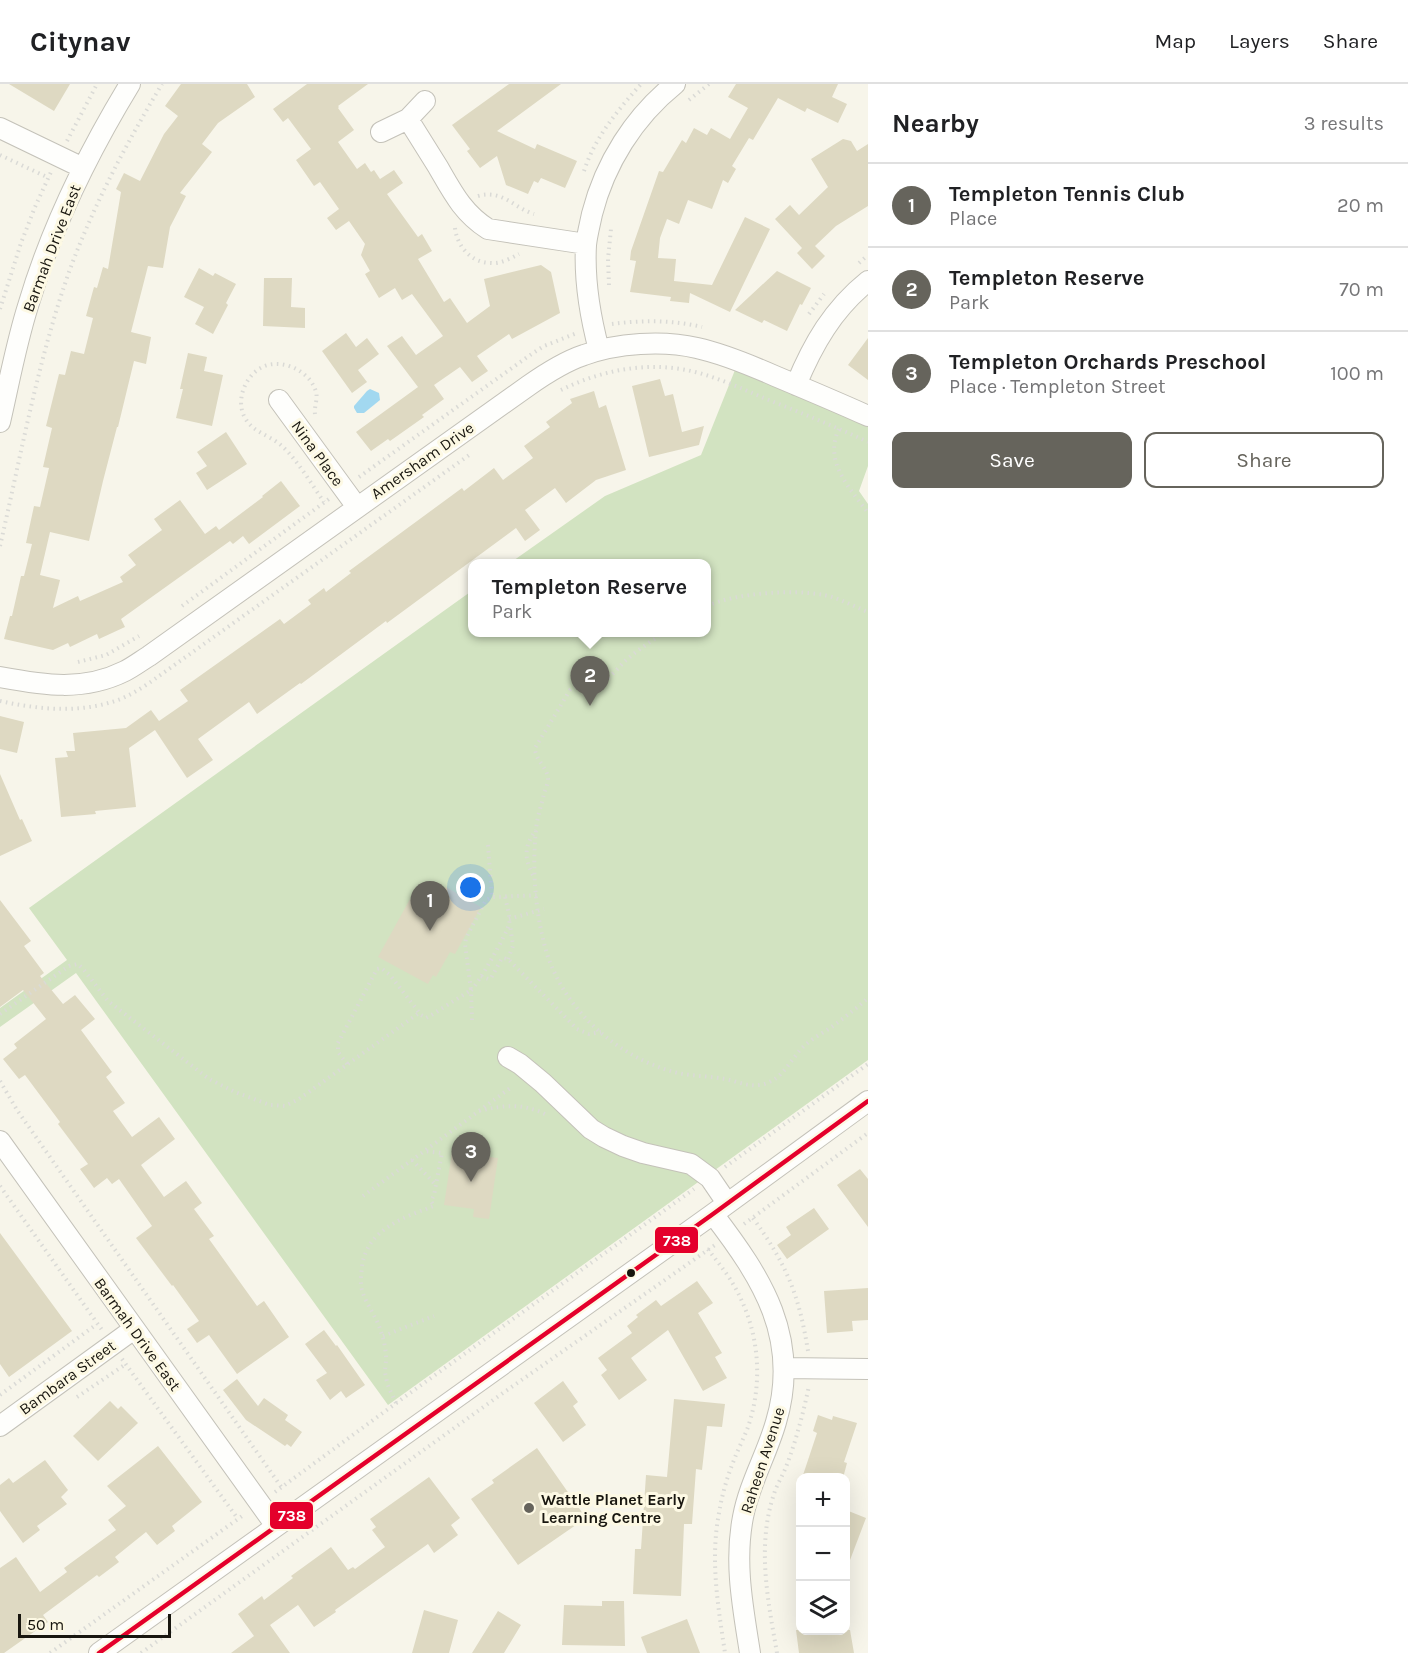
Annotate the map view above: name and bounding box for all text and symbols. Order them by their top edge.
text: Citynav [30,25,130,58]
text: Map [1154,29,1196,53]
text: Layers [1229,29,1290,53]
text: Share [1323,29,1378,53]
text: Nearby [892,108,979,139]
text: 3 results [1304,112,1384,135]
text: Templeton Tennis Club [949,181,1185,207]
street label: Barmah Drive East [18,182,85,315]
text: 1 [908,194,915,217]
text: 20 m [1337,194,1384,217]
text: Place [949,207,997,230]
text: Templeton Reserve [949,265,1144,291]
text: 2 [905,278,918,301]
text: 70 m [1339,278,1384,301]
text: Park [949,291,990,314]
text: Templeton Orchards Preschool [949,349,1266,375]
text: 3 [905,362,918,385]
text: 100 m [1330,362,1384,385]
text: Place · Templeton Street [949,375,1166,398]
street label: Nina Place [287,417,348,490]
street label: Amersham Drive [367,418,477,503]
button: Save [892,432,1132,488]
button: Share [1144,432,1384,488]
popup [468,559,711,637]
text: Templeton Reserve [492,574,687,600]
text: Park [492,600,532,623]
pin: 2 [570,656,610,706]
your location [456,873,485,902]
pin: 1 [410,882,450,931]
pin: 3 [452,1132,490,1182]
line badge: 738 [654,1226,699,1254]
text: 738 [663,1231,691,1250]
unlabelled marker [625,1267,637,1279]
street label: Barmah Drive East [90,1274,185,1395]
street label: Bambara Street [15,1336,119,1419]
street label: Raheen Avenue [736,1405,789,1516]
map controls [796,1473,850,1635]
button: + [796,1473,850,1527]
place label: Wattle Planet Early Learning Centre [541,1490,685,1527]
line badge: 738 [269,1501,314,1530]
marker: Wattle Planet Early Learning Centre [522,1501,536,1515]
text: 738 [278,1506,306,1525]
button: − [796,1527,850,1581]
button: layers [796,1581,850,1635]
scale bar [18,1611,171,1638]
text: 50 m [27,1615,64,1634]

